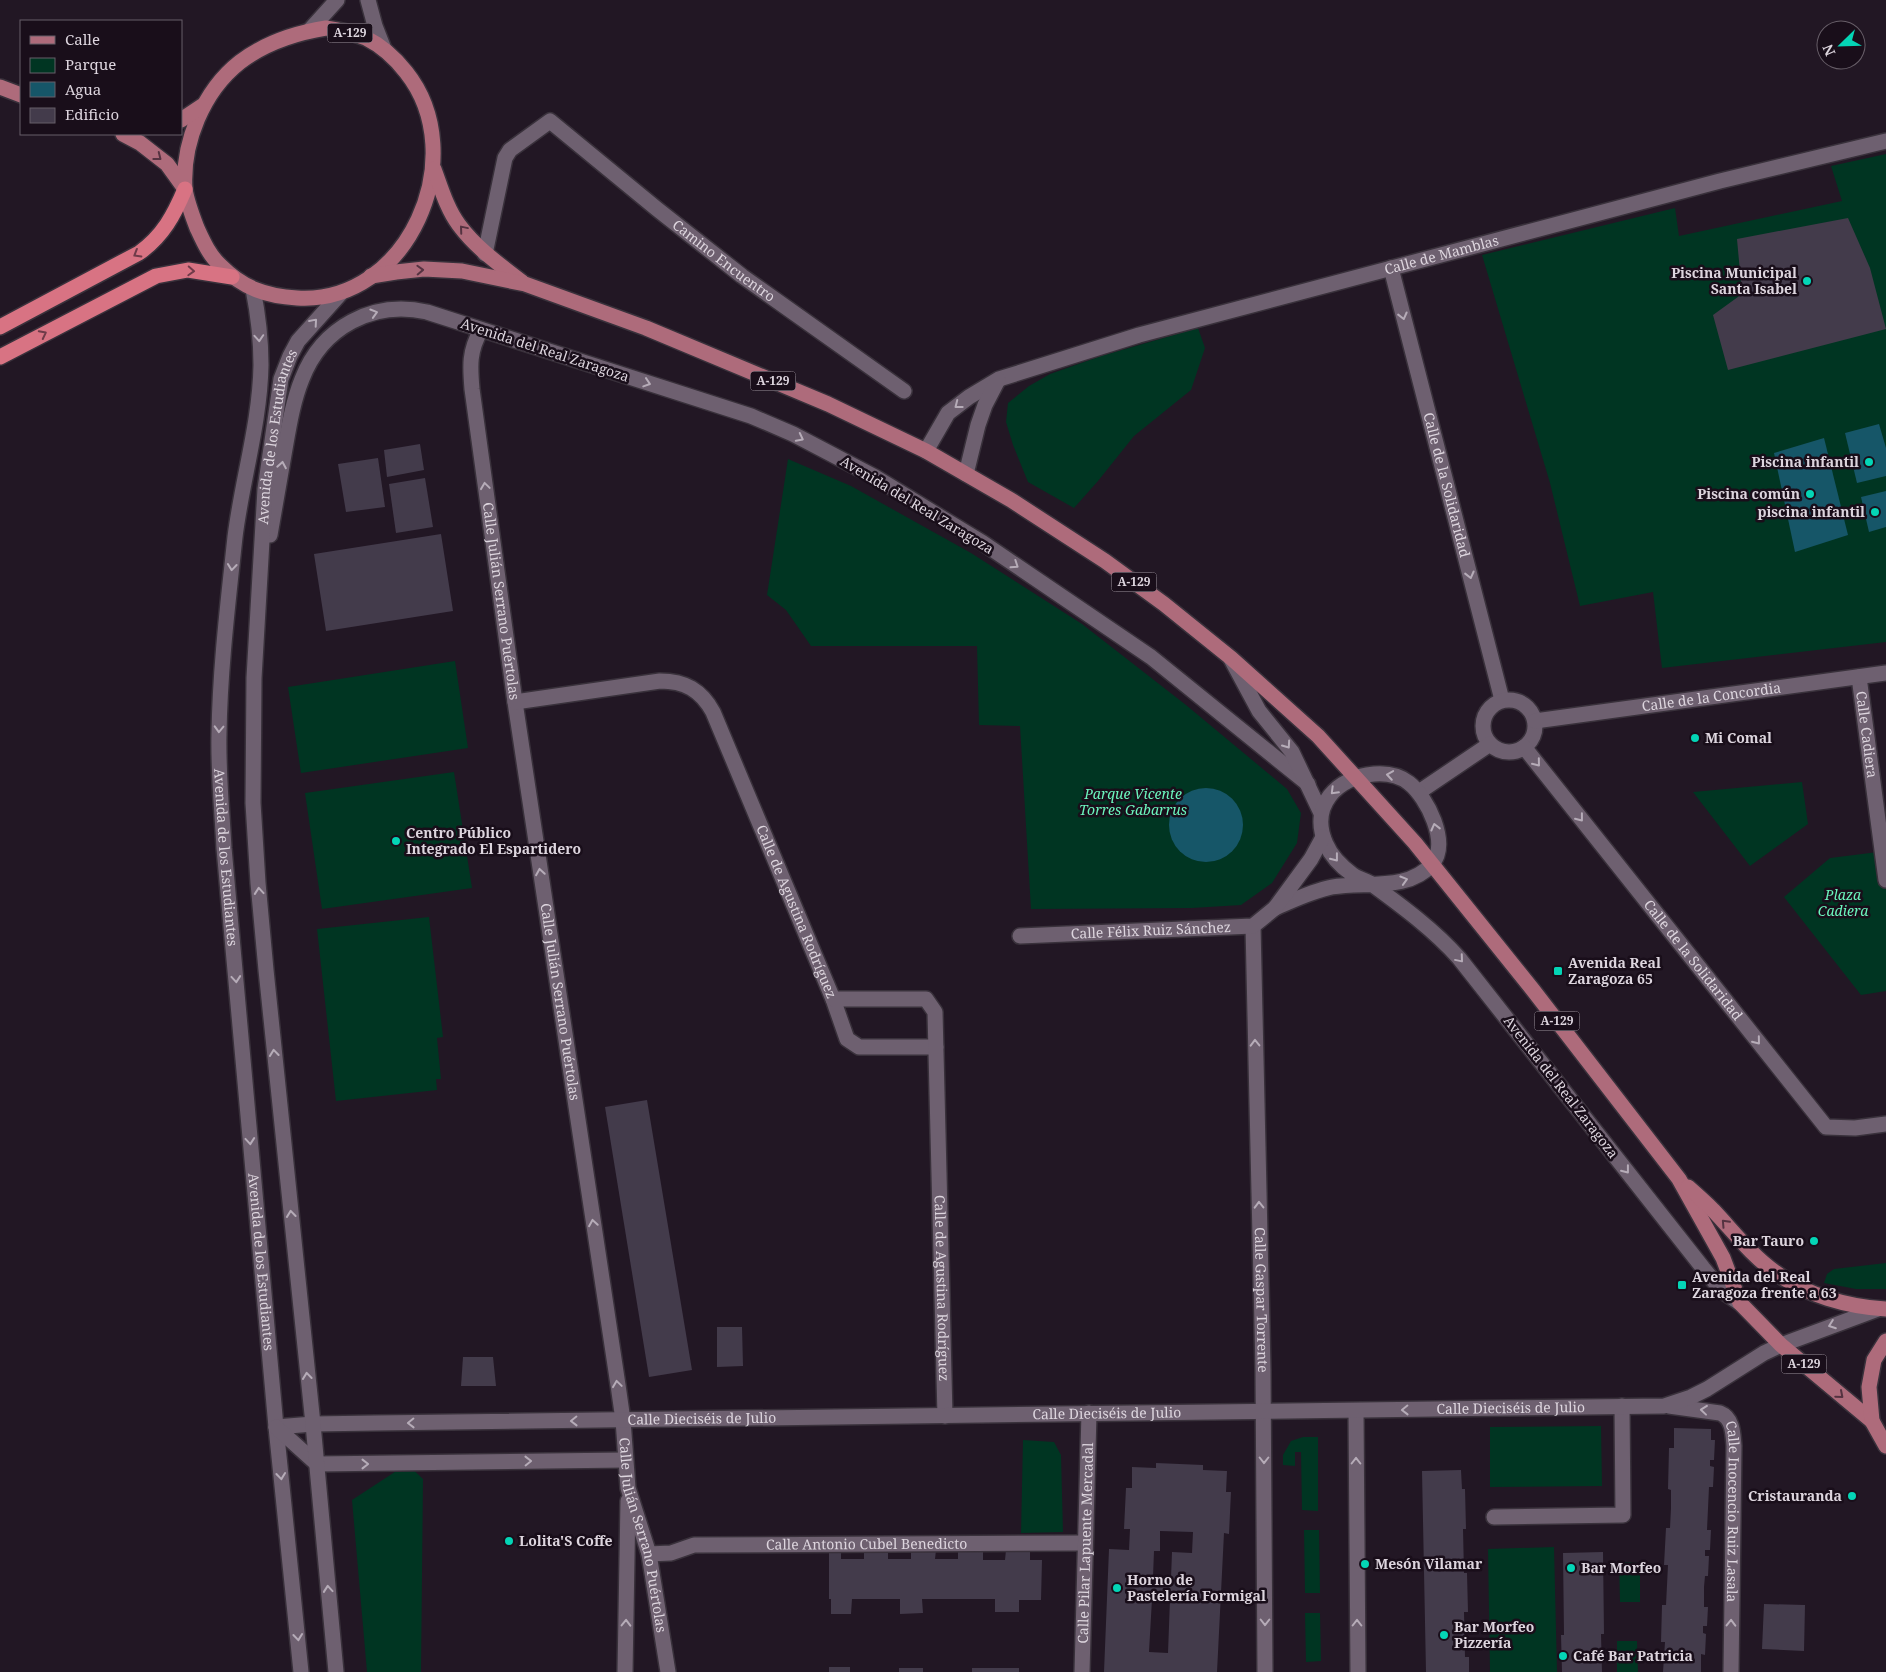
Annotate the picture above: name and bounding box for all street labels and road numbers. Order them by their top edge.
road number: A-129 [328,23,372,42]
street label: Camino Encuentro [669,215,779,306]
street label: Calle de Mamblas [1382,230,1501,279]
street label: Avenida del Real Zaragoza [459,313,632,386]
street label: Avenida de los Estudiantes [253,345,301,525]
road number: A-129 [750,372,796,391]
street label: Calle de la Solidaridad [1419,410,1475,560]
street label: Avenida del Real Zaragoza [837,451,998,558]
street label: Calle Julián Serrano Puértolas [479,501,525,701]
road number: A-129 [1112,572,1156,592]
street label: Calle de la Concordia [1641,677,1782,715]
street label: Calle Cadiera [1852,690,1882,779]
street label: Avenida de los Estudiantes [210,768,243,947]
street label: Calle de Agustina Rodríguez [752,822,842,1001]
street label: Calle de la Solidaridad [1640,895,1748,1024]
street label: Calle Julián Serrano Puértolas [536,902,585,1102]
street label: Calle Félix Ruiz Sánchez [1070,917,1231,943]
road number: A-129 [1534,1011,1580,1030]
street label: Avenida del Real Zaragoza [1500,1012,1623,1162]
street label: Avenida de los Estudiantes [244,1172,279,1351]
street label: Calle de Agustina Rodríguez [931,1195,954,1382]
street label: Calle Gaspar Torrente [1251,1227,1273,1373]
road number: A-129 [1782,1355,1826,1374]
street label: Calle Dieciséis de Julio [1436,1397,1585,1418]
street label: Calle Dieciséis de Julio [1032,1402,1181,1423]
street label: Calle Dieciséis de Julio [627,1408,776,1429]
street label: Calle Inocencio Ruiz Lasala [1721,1418,1744,1603]
street label: Calle Julián Serrano Puértolas [615,1437,671,1634]
street label: Calle Pilar Lapuente Mercadal [1073,1441,1097,1644]
street label: Calle Antonio Cubel Benedicto [766,1534,967,1554]

